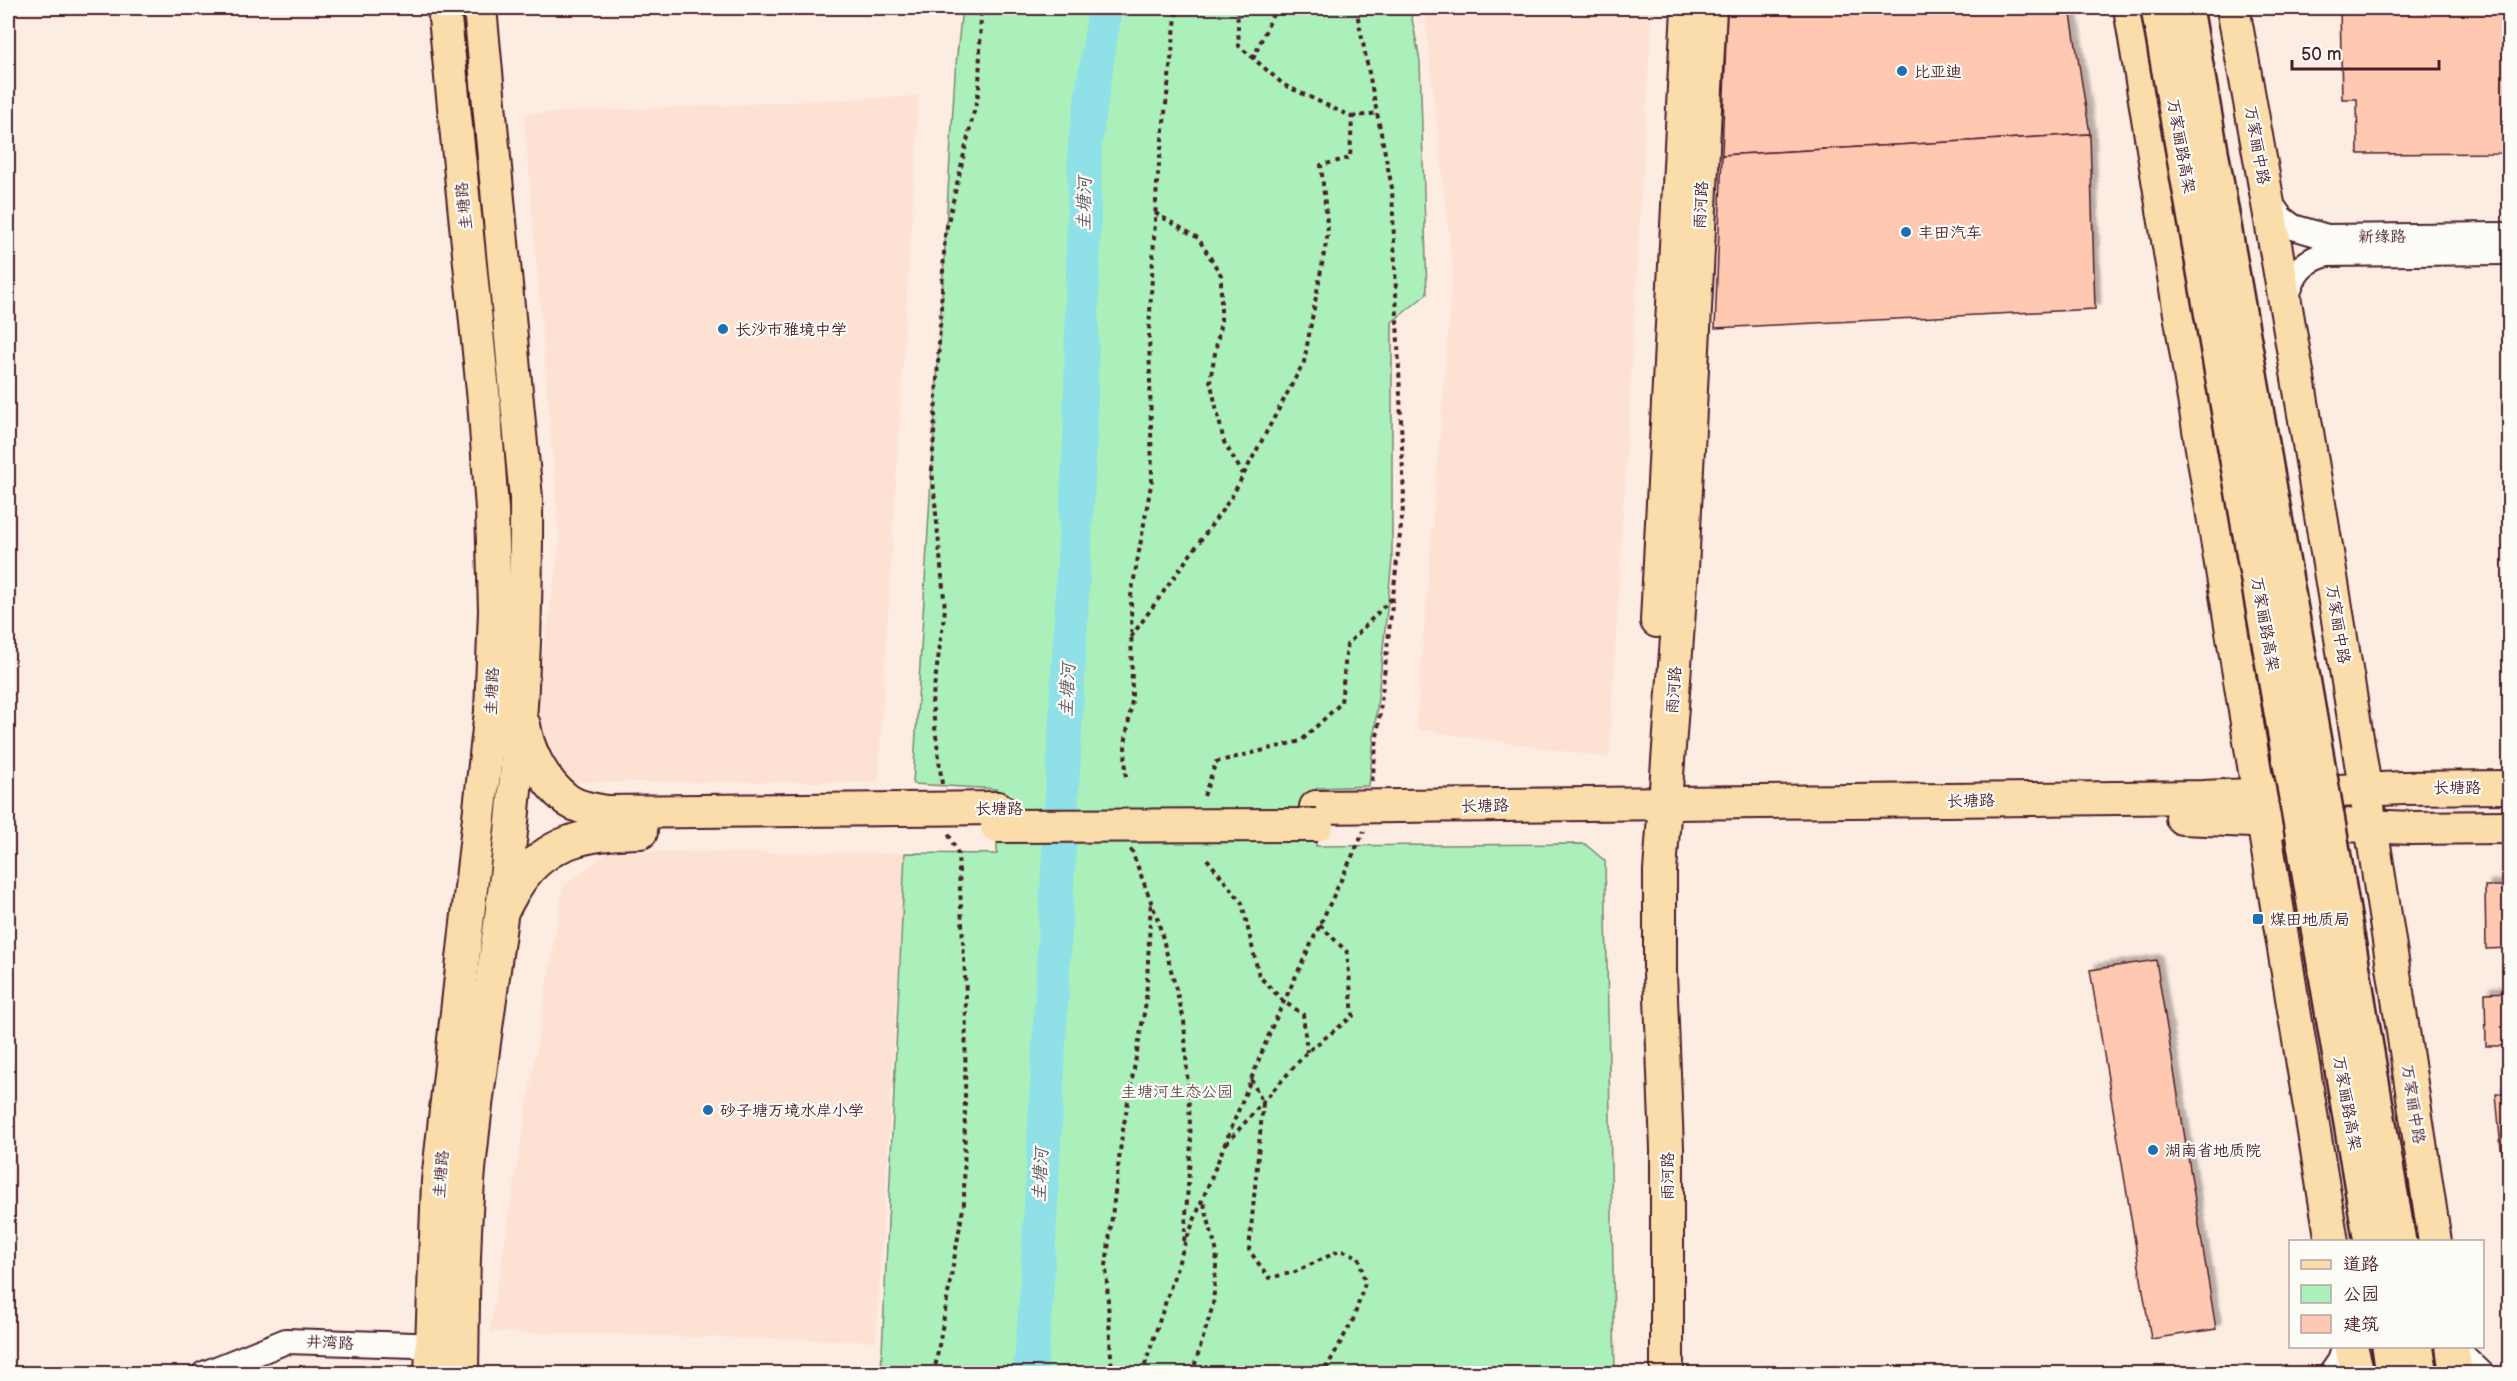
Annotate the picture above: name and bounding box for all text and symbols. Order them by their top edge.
scale bar [2292,33,2439,71]
text: 50 m [2301,44,2342,65]
place label: 比亚迪 [1914,63,1962,82]
marker: 比亚迪 [1895,64,1909,78]
street label: 万家丽路高架 [2163,97,2198,195]
street label: 万家丽中路 [2240,104,2273,186]
water label: 圭塘河 [1074,174,1096,231]
street label: 圭塘路 [453,181,476,231]
street label: 雨河路 [1691,181,1712,230]
place label: 丰田汽车 [1918,224,1982,243]
marker: 丰田汽车 [1899,225,1913,239]
street label: 新缘路 [2358,228,2406,247]
place label: 长沙市雅境中学 [735,321,847,340]
marker: 长沙市雅境中学 [716,322,730,336]
street label: 万家丽路高架 [2247,575,2282,673]
street label: 万家丽中路 [2322,583,2353,665]
water label: 圭塘河 [1056,660,1080,718]
street label: 雨河路 [1663,665,1686,715]
street label: 圭塘路 [482,667,503,716]
street label: 长塘路 [2433,779,2481,798]
street label: 长塘路 [1947,792,1995,811]
street label: 长塘路 [1461,797,1509,816]
street label: 长塘路 [975,800,1023,819]
place label: 煤田地质局 [2270,911,2350,930]
marker: 煤田地质局 [2251,912,2265,926]
street label: 万家丽路高架 [2329,1054,2364,1152]
street label: 万家丽中路 [2397,1063,2428,1145]
park label: 圭塘河生态公园 [1121,1083,1233,1102]
place label: 砂子塘万境水岸小学 [720,1102,864,1121]
marker: 砂子塘万境水岸小学 [701,1103,715,1117]
place label: 湖南省地质院 [2165,1142,2261,1161]
marker: 湖南省地质院 [2146,1143,2160,1157]
water label: 圭塘河 [1029,1145,1053,1203]
street label: 圭塘路 [430,1149,453,1199]
street label: 雨河路 [1659,1152,1678,1200]
legend [2289,1240,2484,1348]
text: 道路 [2343,1254,2379,1275]
text: 公园 [2343,1284,2379,1305]
text: 建筑 [2343,1314,2379,1335]
street label: 井湾路 [306,1333,354,1354]

